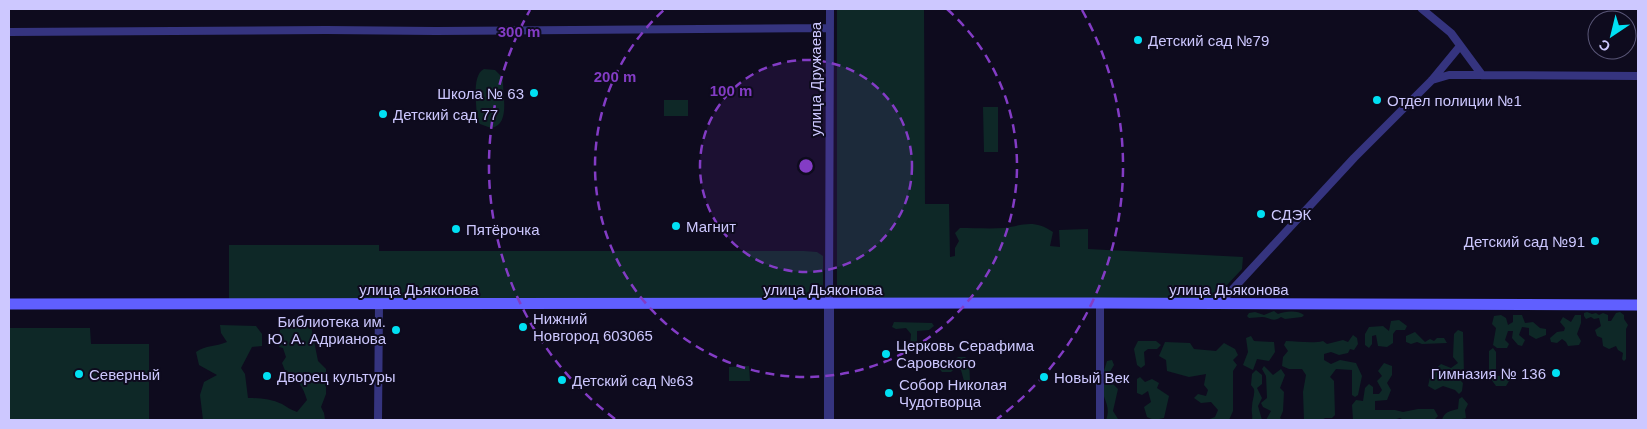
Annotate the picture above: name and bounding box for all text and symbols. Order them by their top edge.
north arrow [1587,10,1637,60]
street label: улица Дружаева [807,21,824,136]
text: 300 m [498,23,540,40]
place label: Детский сад №79 [1148,32,1269,49]
marker: Детский сад №79 [1132,34,1144,46]
text: С [1596,36,1613,55]
text: 200 m [594,68,636,85]
text: 100 m [710,82,752,99]
place label: Школа № 63 [437,85,524,102]
marker: Школа № 63 [528,87,540,99]
place label: Отдел полиции №1 [1387,92,1522,109]
marker: Отдел полиции №1 [1371,94,1383,106]
place label: Детский сад 77 [393,106,498,123]
marker: Детский сад 77 [377,108,389,120]
centre of rings [797,157,815,175]
place label: СДЭК [1271,206,1311,223]
marker: СДЭК [1255,208,1267,220]
place label: Магнит [686,218,736,235]
marker: Магнит [670,220,682,232]
place label: Пятёрочка [466,221,540,238]
marker: Пятёрочка [450,223,462,235]
place label: Детский сад №91 [1464,233,1585,250]
marker: Детский сад №91 [1589,235,1601,247]
street label: улица Дьяконова [359,281,479,298]
street label: улица Дьяконова [763,281,883,298]
street label: улица Дьяконова [1169,281,1289,298]
place label: Нижний Новгород 603065 [533,310,653,344]
place label: Библиотека им. Ю. А. Адрианова [268,313,387,347]
marker: Нижний Новгород 603065 [517,321,529,333]
marker: Библиотека им. Ю. А. Адрианова [390,324,402,336]
place label: Церковь Серафима Саровского [896,337,1035,371]
marker: Церковь Серафима Саровского [880,348,892,360]
place label: Гимназия № 136 [1431,365,1546,382]
place label: Северный [89,366,160,383]
marker: Гимназия № 136 [1550,367,1562,379]
marker: Северный [73,368,85,380]
place label: Дворец культуры [277,368,396,385]
place label: Новый Век [1054,369,1130,386]
marker: Дворец культуры [261,370,273,382]
marker: Новый Век [1038,371,1050,383]
place label: Детский сад №63 [572,372,693,389]
marker: Детский сад №63 [556,374,568,386]
place label: Собор Николая Чудотворца [899,376,1007,410]
marker: Собор Николая Чудотворца [883,387,895,399]

